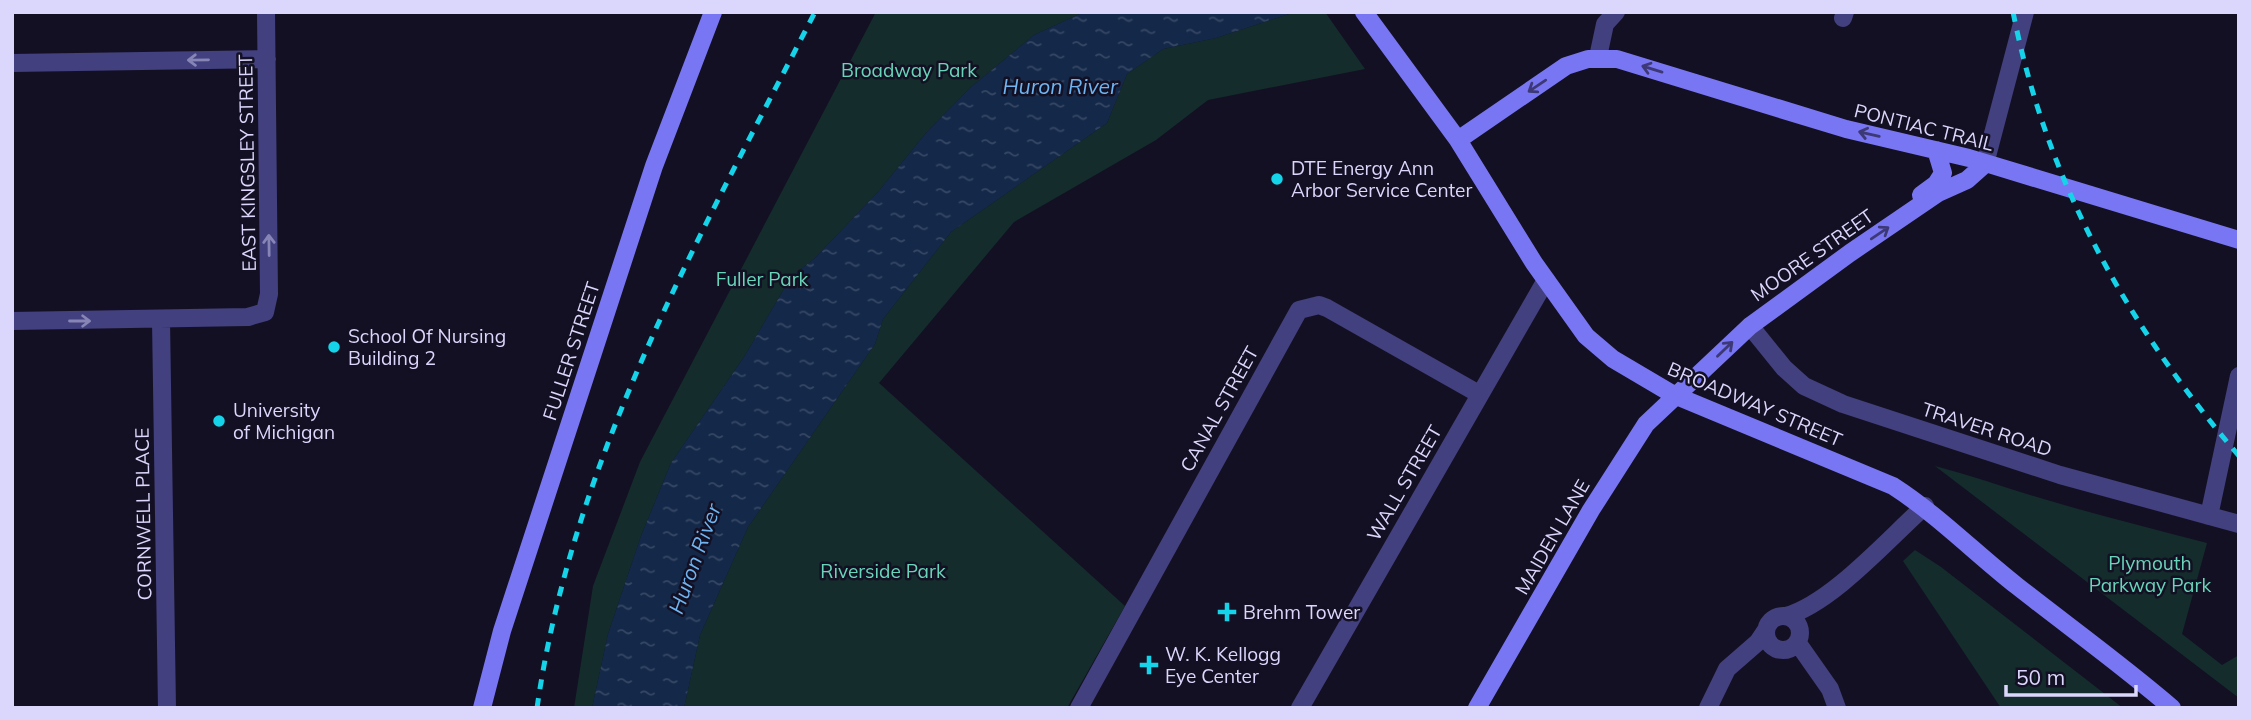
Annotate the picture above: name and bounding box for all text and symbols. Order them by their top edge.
one-way arrow [187,53,210,67]
street label: EAST KINGSLEY STREET [233,54,261,272]
park label: Broadway Park [841,58,977,82]
one-way arrow [1641,61,1663,74]
water label: Huron River [1002,73,1119,99]
one-way arrow [1528,79,1548,93]
street label: PONTIAC TRAIL [1852,98,1997,156]
one-way arrow [1858,127,1881,140]
place label: DTE Energy Ann Arbor Service Center [1291,156,1472,202]
marker: DTE Energy Ann Arbor Service Center [1269,171,1285,187]
street label: MOORE STREET [1746,203,1879,306]
one-way arrow [1869,226,1889,240]
one-way arrow [262,233,275,256]
park label: Fuller Park [716,267,809,291]
street label: FULLER STREET [537,278,605,423]
one-way arrow [69,314,92,328]
place label: School Of Nursing Building 2 [348,324,506,370]
marker: School Of Nursing Building 2 [326,339,342,355]
one-way arrow [1716,341,1733,358]
street label: CANAL STREET [1175,342,1264,476]
street label: BROADWAY STREET [1664,356,1846,452]
street label: TRAVER ROAD [1919,397,2055,461]
place label: University of Michigan [233,398,335,444]
marker: University of Michigan [211,413,227,429]
street label: WALL STREET [1361,420,1447,545]
street label: CORNWELL PLACE [129,427,157,601]
street label: MAIDEN LANE [1509,475,1595,599]
water label: Huron River [662,499,726,617]
park label: Plymouth Parkway Park [2089,551,2211,597]
park label: Riverside Park [820,559,946,583]
place label: Brehm Tower [1243,600,1360,624]
marker: Brehm Tower [1217,602,1237,622]
place label: W. K. Kellogg Eye Center [1165,642,1281,688]
scale bar [2006,654,2136,698]
marker: W. K. Kellogg Eye Center [1139,655,1159,675]
text: 50 m [2016,664,2065,690]

